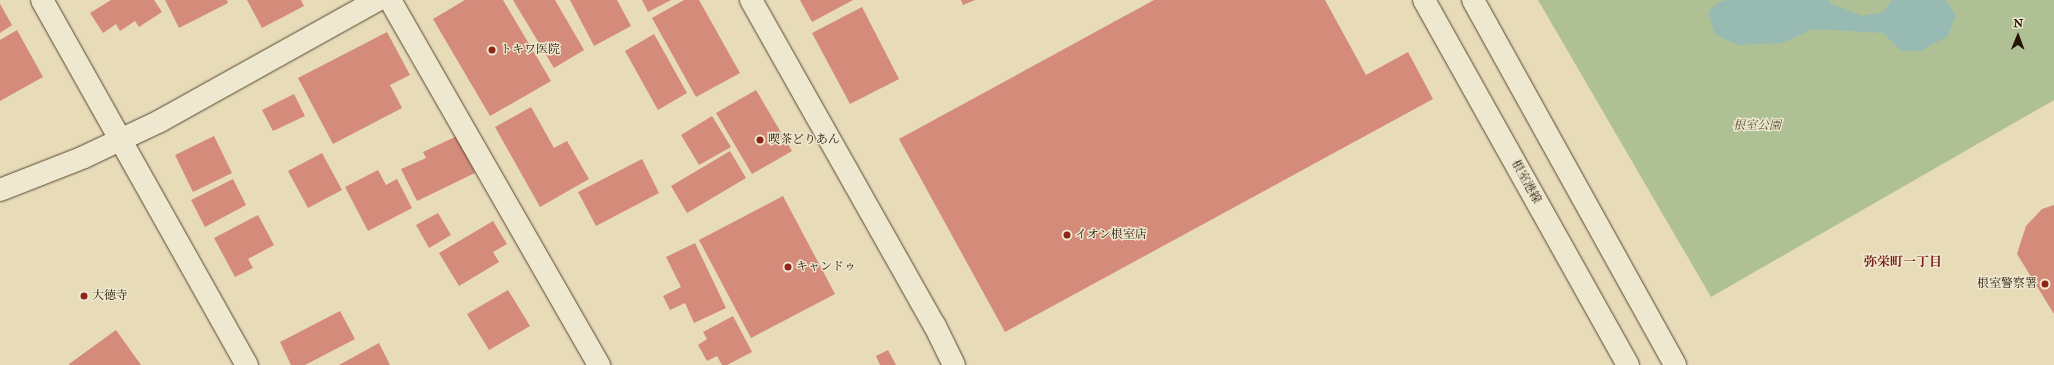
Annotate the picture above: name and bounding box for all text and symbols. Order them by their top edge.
north arrow [1998,16,2038,56]
text: N [2013,17,2023,30]
place label: トキワ医院 [500,43,560,57]
marker: トキワ医院 [487,45,497,55]
park label: 根室公園 [1733,119,1781,133]
place label: 喫茶どりあん [768,133,840,147]
marker: 喫茶どりあん [755,135,765,145]
street label: 根室港線 [1508,158,1544,206]
place label: イオン根室店 [1075,228,1147,242]
marker: イオン根室店 [1062,230,1072,240]
district label: 弥栄町一丁目 [1864,254,1942,270]
place label: キャンドゥ [796,260,856,274]
marker: キャンドゥ [783,262,793,272]
place label: 根室警察署 [1977,277,2037,291]
marker: 根室警察署 [2040,279,2050,289]
place label: 大徳寺 [92,289,128,303]
marker: 大徳寺 [79,291,89,301]

